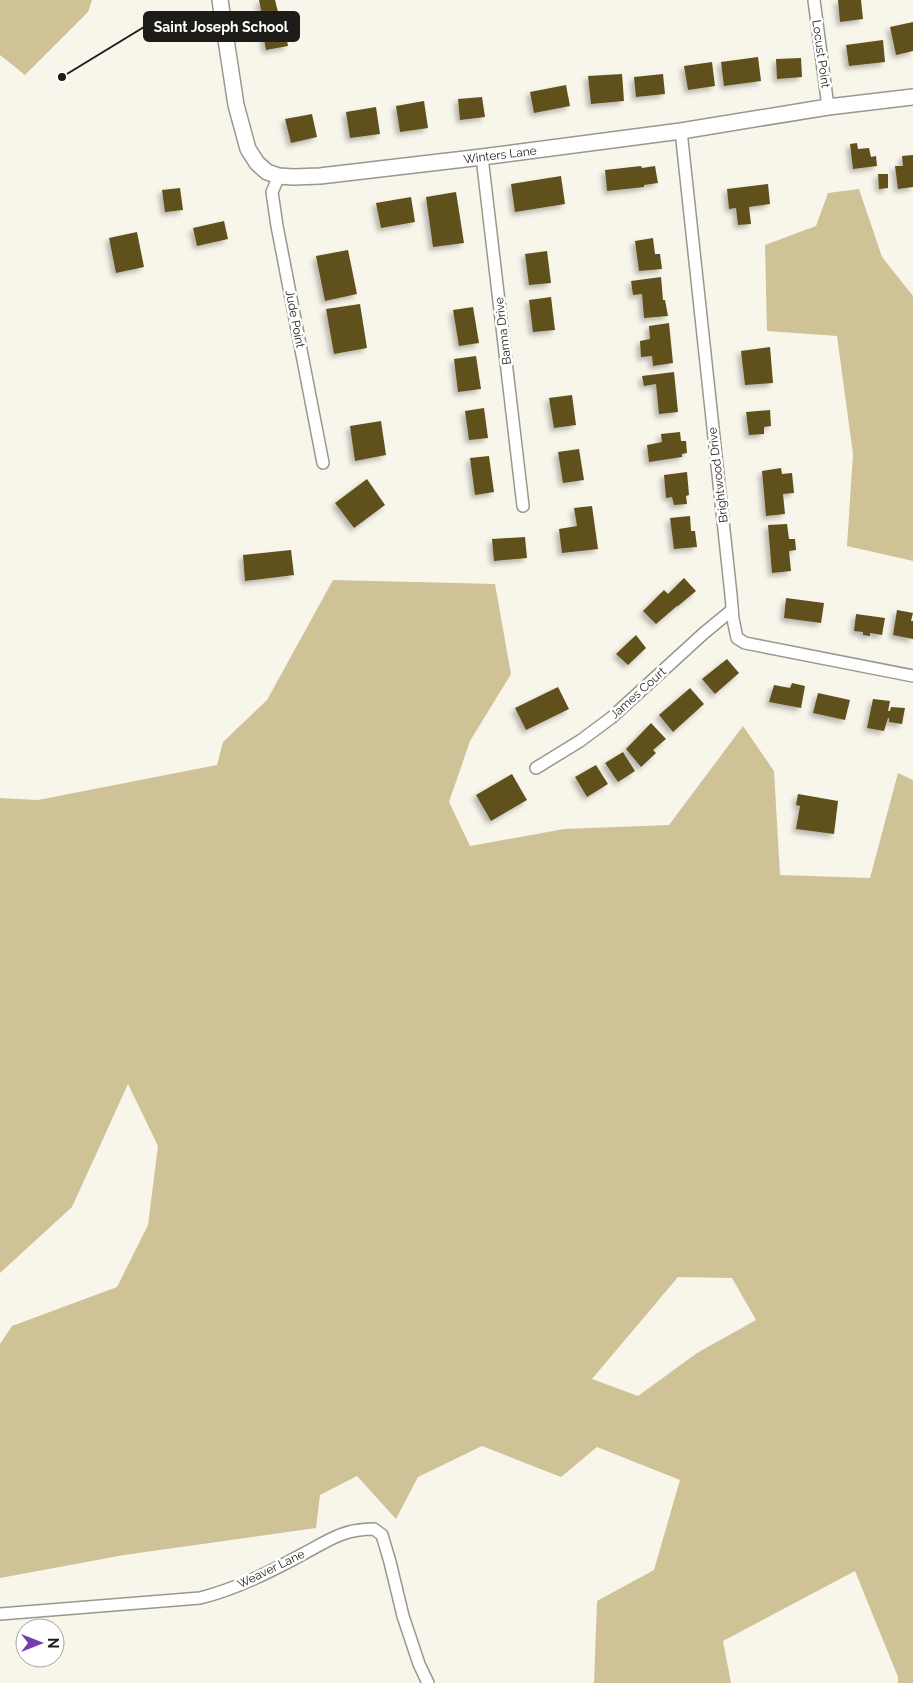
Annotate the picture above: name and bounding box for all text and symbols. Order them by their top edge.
callout: Saint Joseph School [144,12,299,41]
text: Saint Joseph School [154,19,289,35]
street label: Locust Point [809,19,833,89]
street label: Winters Lane [463,144,537,166]
street label: Jude Point [283,289,307,349]
street label: Barma Drive [492,296,514,366]
street label: Brightwood Drive [705,426,731,524]
street label: James Court [607,664,669,722]
street label: Weaver Lane [235,1547,307,1591]
north arrow [15,1618,65,1668]
text: N [45,1638,61,1648]

